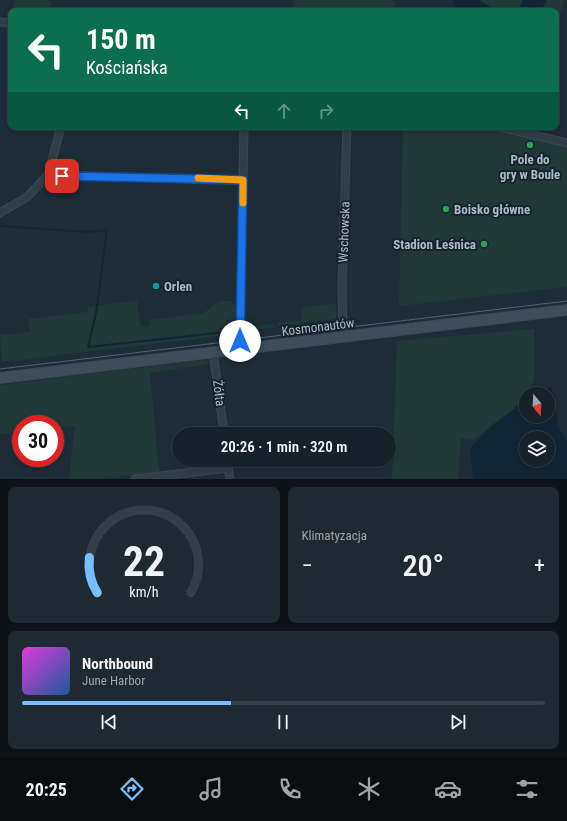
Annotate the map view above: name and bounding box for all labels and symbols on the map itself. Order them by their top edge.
marker: Pole do gry w Boule [525,140,535,150]
place label: Pole do gry w Boule [500,152,560,182]
pin [45,159,79,193]
street label: Wschowska [335,201,353,263]
place label: Boisko główne [454,202,530,217]
marker: Boisko główne [441,204,451,214]
place label: Stadion Leśnica [393,237,476,252]
marker: Stadion Leśnica [479,239,489,249]
place label: Orlen [164,279,192,294]
marker: Orlen [151,281,161,291]
street label: Kosmonautów [281,315,356,339]
position arrow [219,320,261,362]
street label: Żółta [210,379,228,407]
north arrow [519,387,555,423]
speed limit sign: 30 [12,415,64,467]

